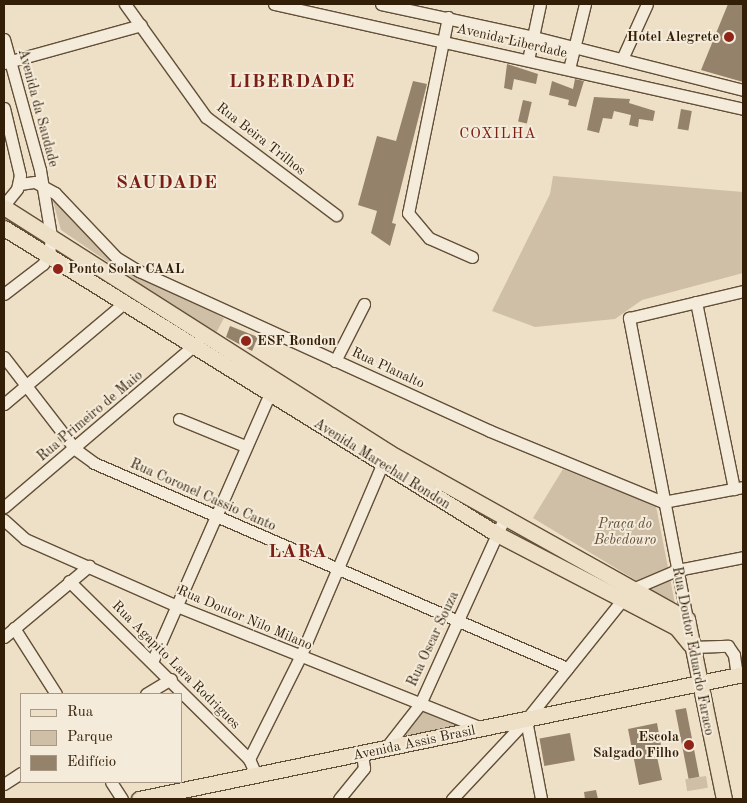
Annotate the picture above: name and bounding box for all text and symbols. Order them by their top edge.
street label: Avenida Liberdade [455,20,569,62]
place label: Hotel Alegrete [627,29,719,45]
marker: Hotel Alegrete [723,31,735,43]
street label: Avenida da Saudade [14,47,62,169]
district label: LIBERDADE [228,72,356,94]
street label: Rua Beira Trilhos [213,99,309,179]
district label: COXILHA [458,126,538,144]
district label: SAUDADE [115,173,219,195]
place label: Ponto Solar CAAL [68,261,184,277]
marker: Ponto Solar CAAL [52,263,64,275]
place label: ESF Rondon [257,333,336,349]
marker: ESF Rondon [239,334,253,348]
street label: Rua Planalto [349,344,427,392]
street label: Rua Primeiro de Maio [34,367,146,465]
street label: Avenida Marechal Rondon [311,415,453,513]
street label: Rua Coronel Cassio Canto [127,455,279,535]
park label: Praça do Bebedouro [594,516,656,548]
district label: LARA [268,542,328,564]
street label: Rua Doutor Eduardo Faraco [668,565,718,737]
street label: Rua Doutor Nilo Milano [175,582,315,654]
street label: Rua Oscar Souza [404,589,462,689]
street label: Rua Agapito Lara Rodrigues [108,597,244,733]
legend [20,693,182,783]
text: Rua [67,705,93,720]
street label: Avenida Assis Brasil [351,722,477,764]
place label: Escola Salgado Filho [593,729,679,762]
text: Parque [67,730,113,745]
marker: Escola Salgado Filho [683,739,695,751]
text: Edifício [67,755,116,770]

